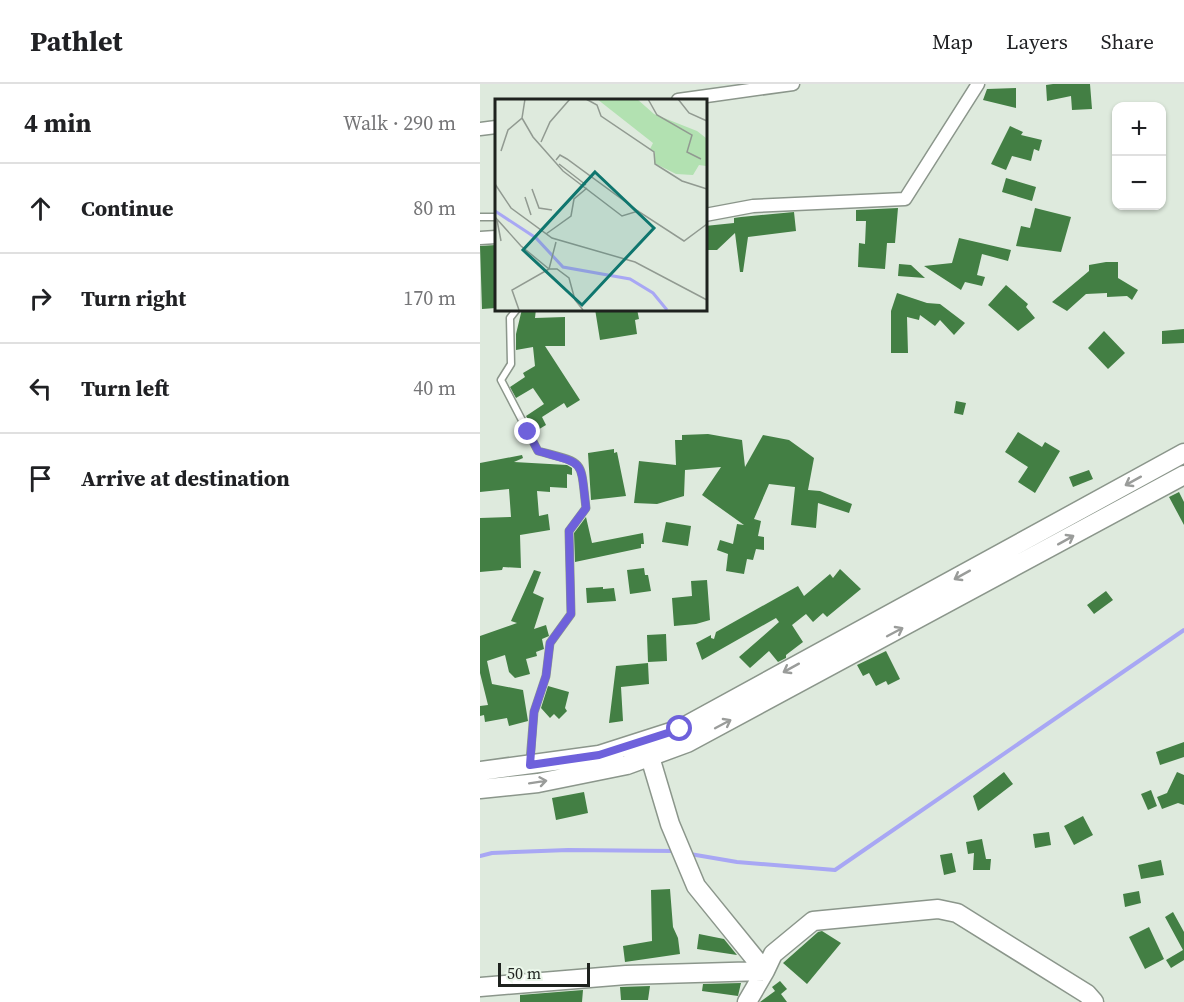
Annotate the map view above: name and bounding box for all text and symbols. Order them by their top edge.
text: Pathlet [30,22,123,60]
text: Map [932,27,973,56]
text: Layers [1006,27,1068,56]
text: Share [1101,27,1154,56]
inset map [495,99,706,310]
map controls [1112,102,1166,210]
button: + [1112,102,1166,156]
text: 4 min [24,105,91,141]
text: Walk · 290 m [343,109,456,137]
button: − [1112,156,1166,210]
icon: ahead [24,192,57,225]
text: Continue [81,193,174,223]
text: 80 m [413,194,456,222]
icon: right [24,282,57,315]
text: Turn right [81,283,186,313]
text: 170 m [403,284,456,312]
icon: left [24,372,57,405]
text: Turn left [81,373,169,403]
text: 40 m [413,374,456,402]
route end [514,418,540,444]
icon: arrive [24,462,57,495]
text: Arrive at destination [81,463,290,493]
one-way arrow [1124,476,1142,487]
one-way arrow [1057,534,1075,545]
one-way arrow [953,570,971,581]
one-way arrow [885,626,903,637]
one-way arrow [782,663,800,674]
route start [666,715,692,741]
one-way arrow [713,718,731,729]
one-way arrow [528,777,547,788]
scale bar [498,960,590,988]
text: 50 m [507,962,541,984]

